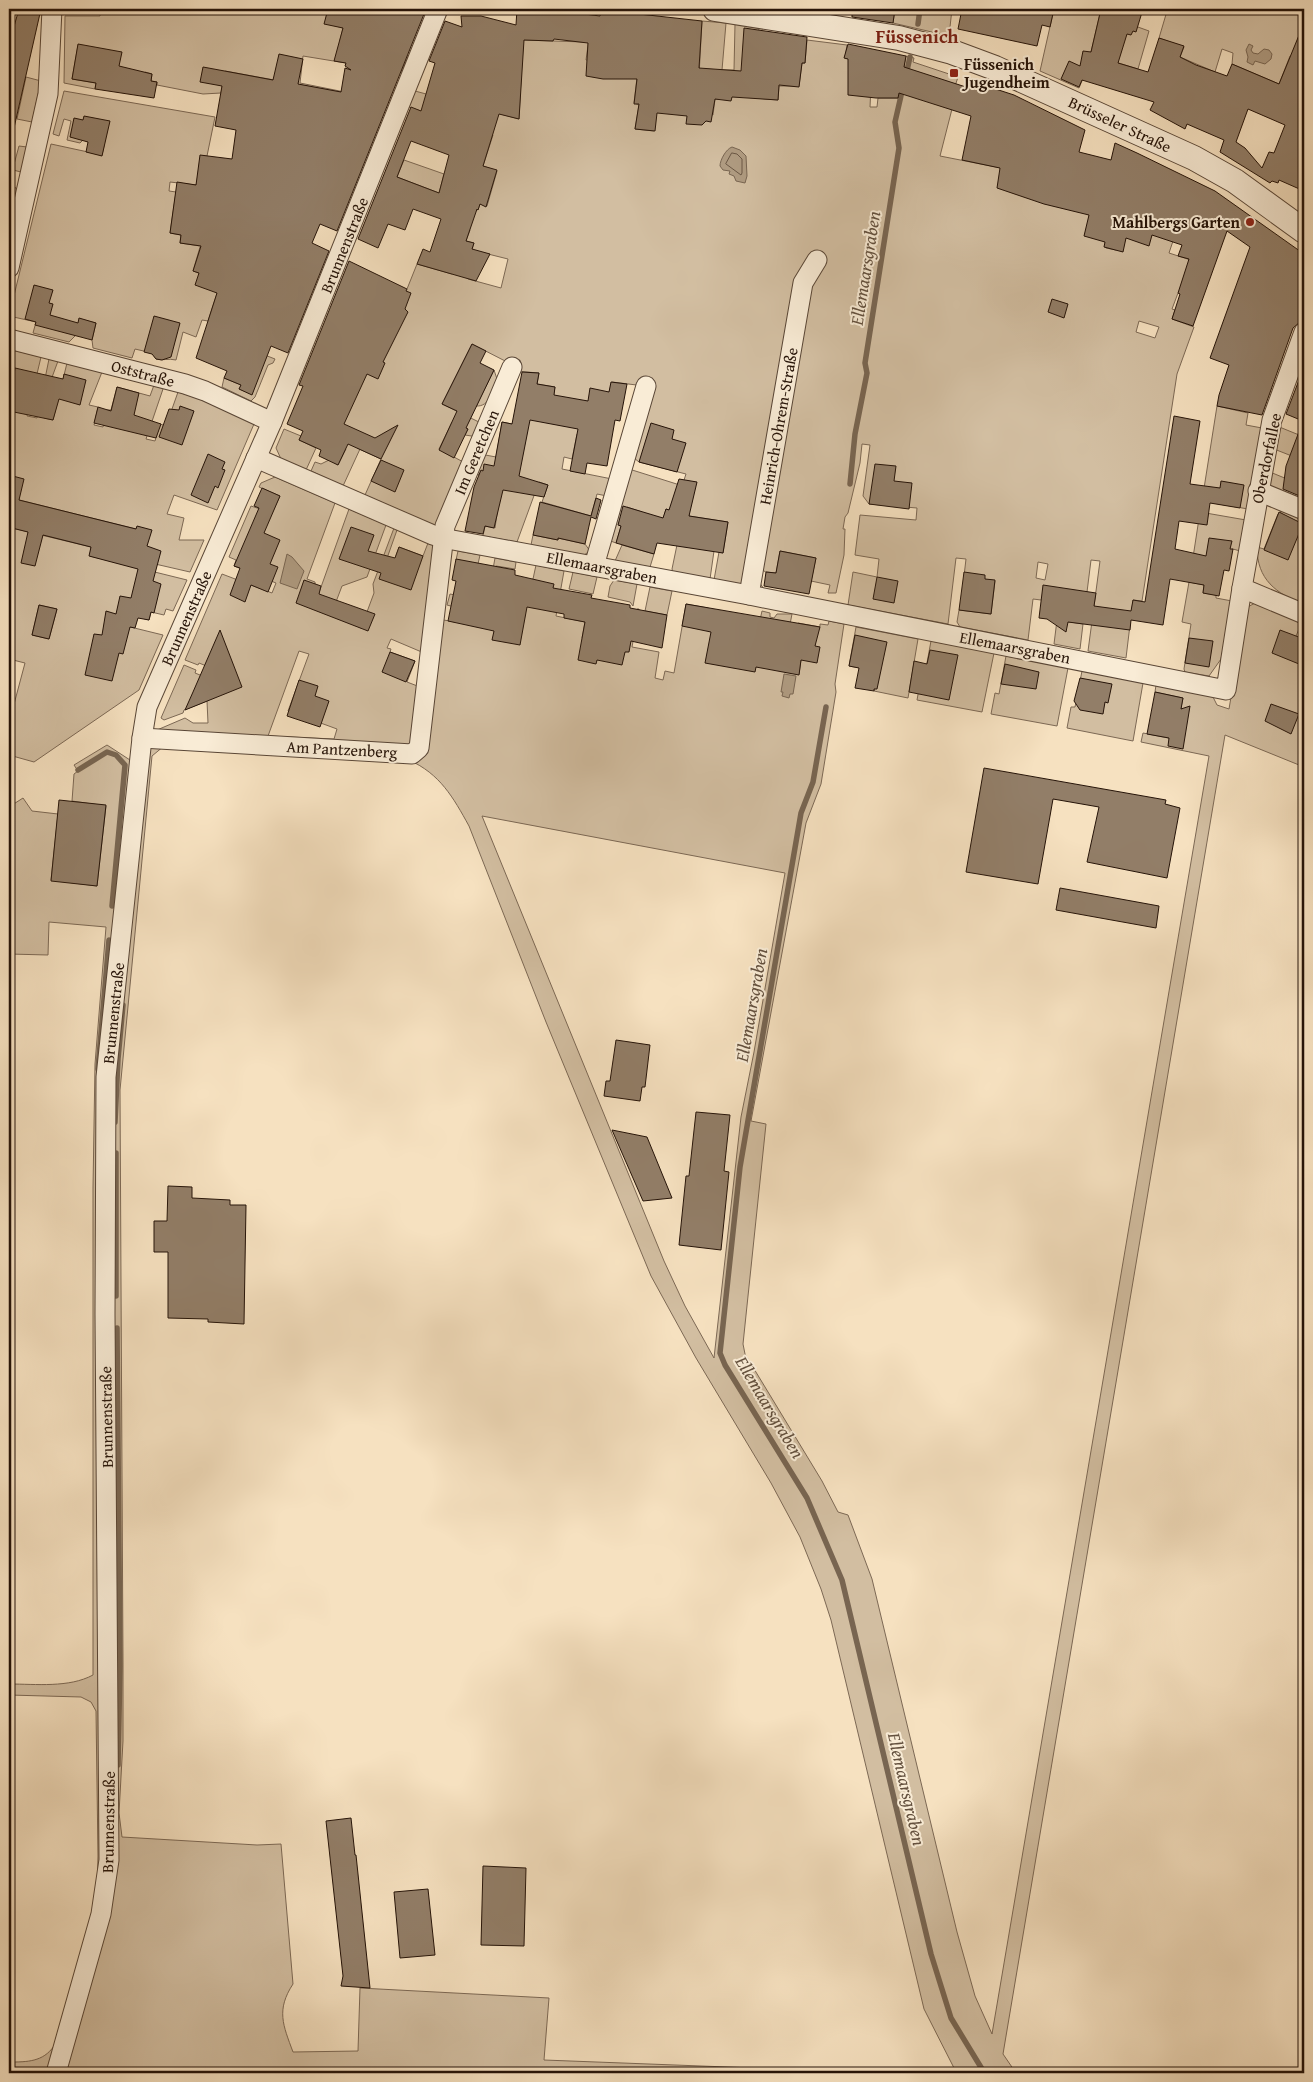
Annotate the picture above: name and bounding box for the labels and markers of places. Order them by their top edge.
place label: Füssenich Jugendheim [961,52,1050,94]
marker: Füssenich Jugendheim [948,67,960,79]
place label: Mahlbergs Garten [1112,210,1241,234]
marker: Mahlbergs Garten [1244,216,1256,228]

